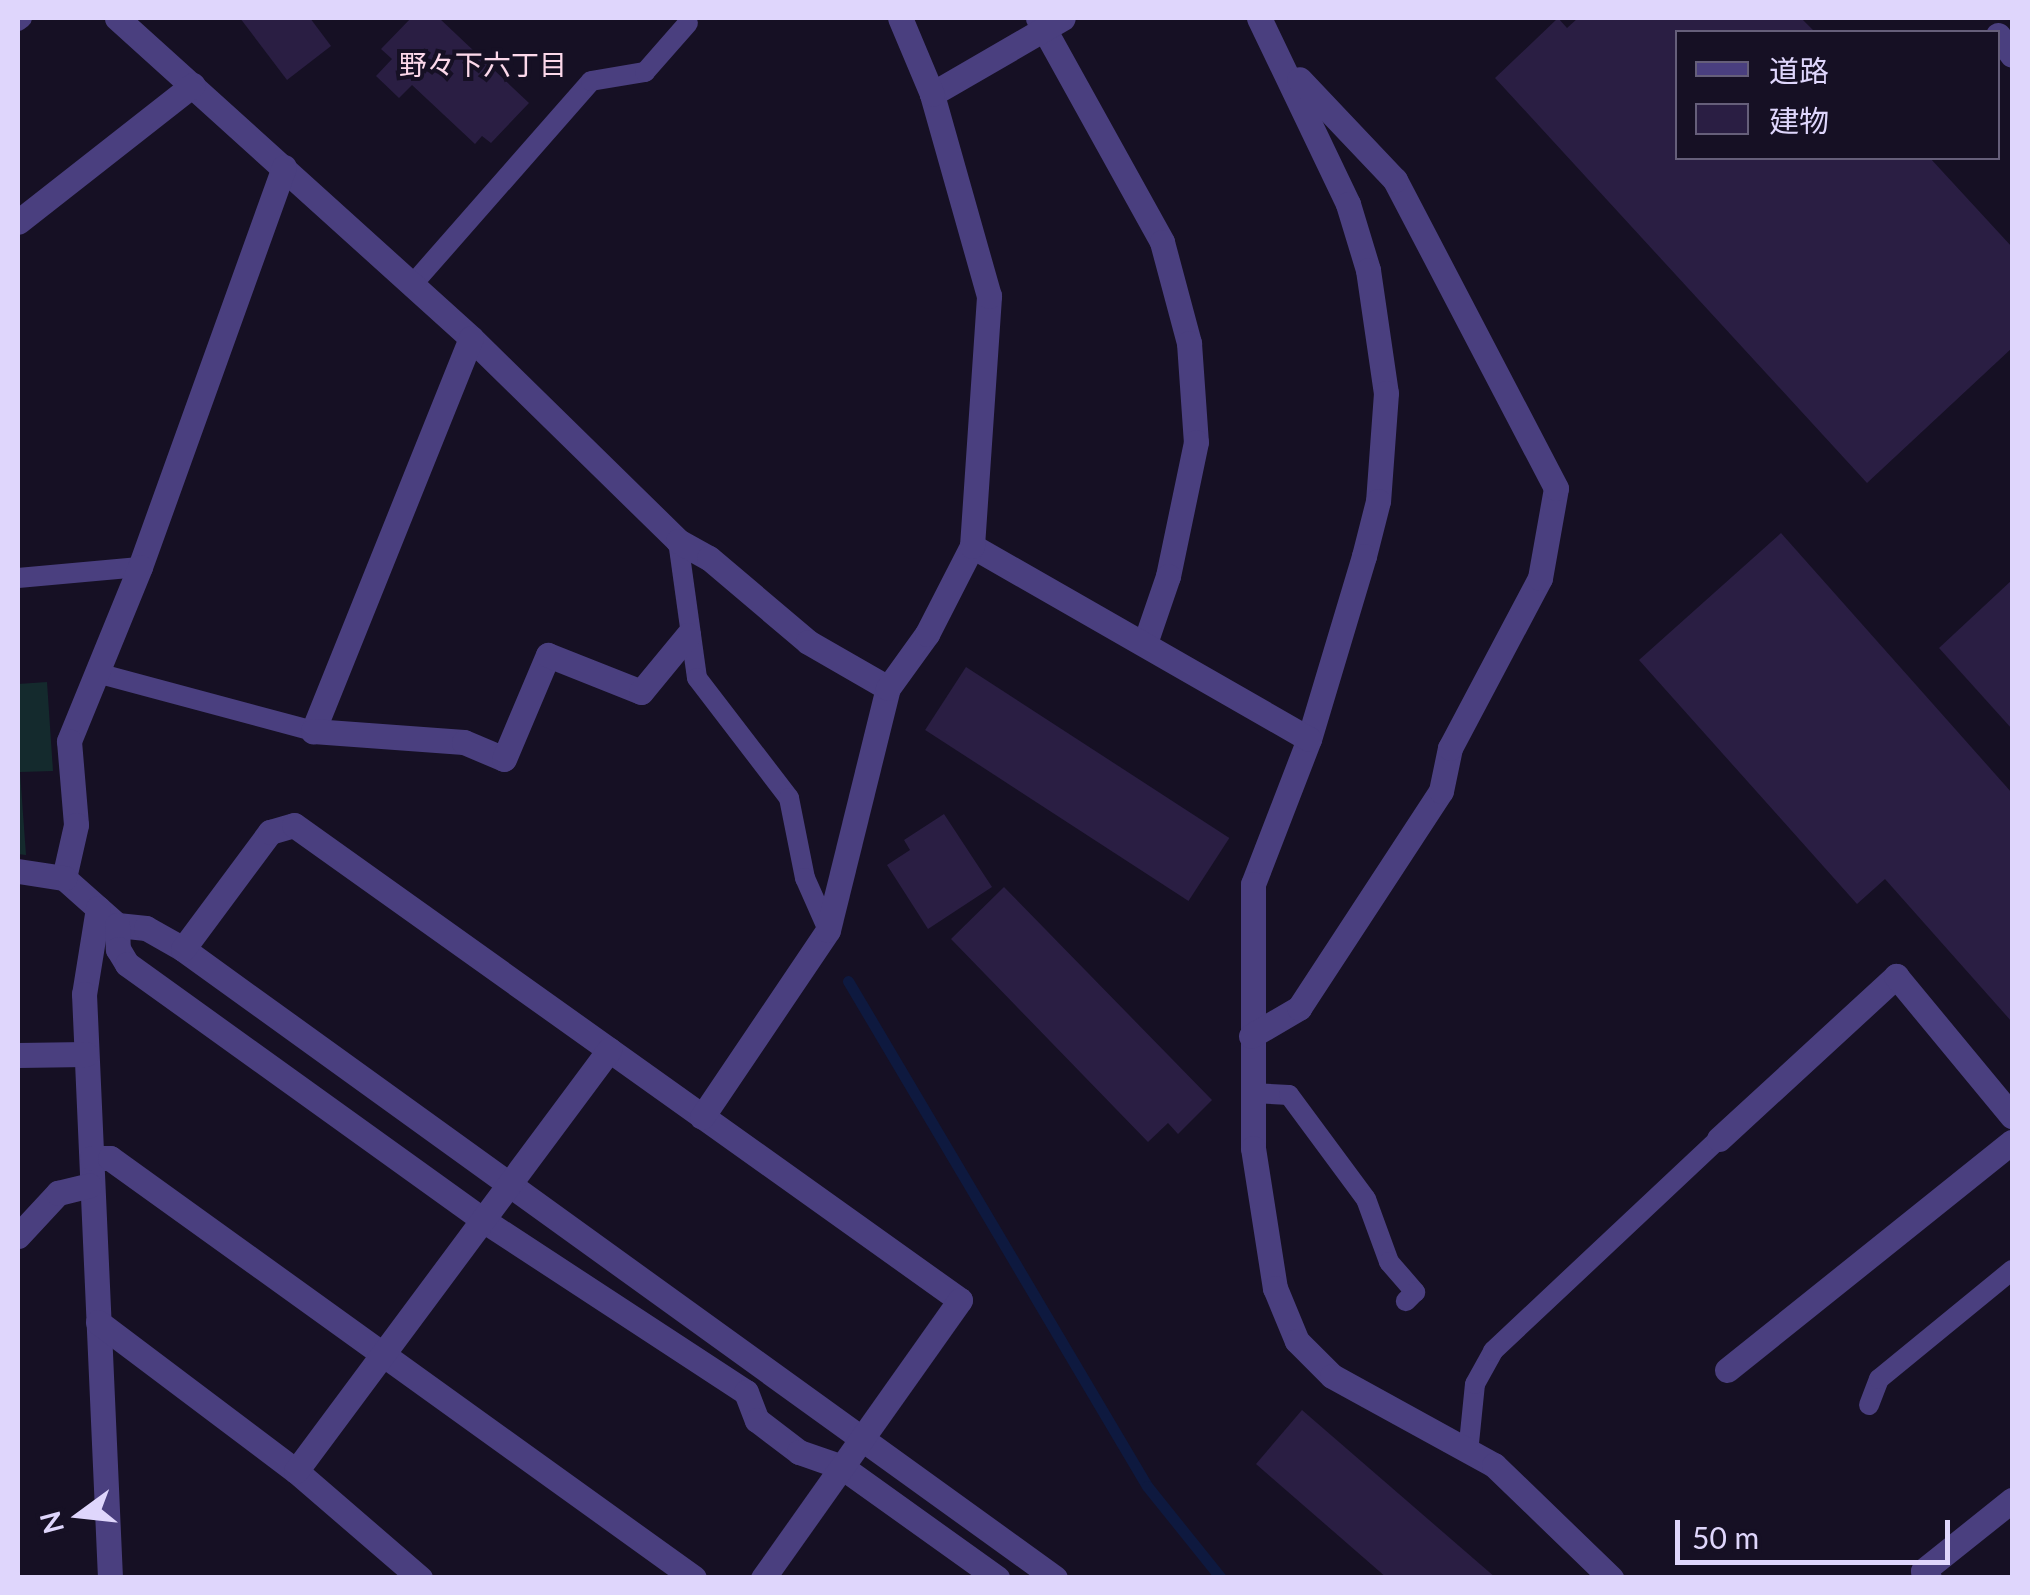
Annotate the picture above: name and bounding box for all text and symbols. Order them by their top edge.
legend [1675,30,2000,160]
district label: 野々下六丁目 [399,47,567,81]
text: 道路 [1769,52,1829,88]
text: 建物 [1769,102,1829,138]
north arrow [30,1465,130,1565]
scale bar [1680,1500,1955,1562]
text: N [32,1508,70,1538]
text: 50 m [1692,1519,1759,1555]

